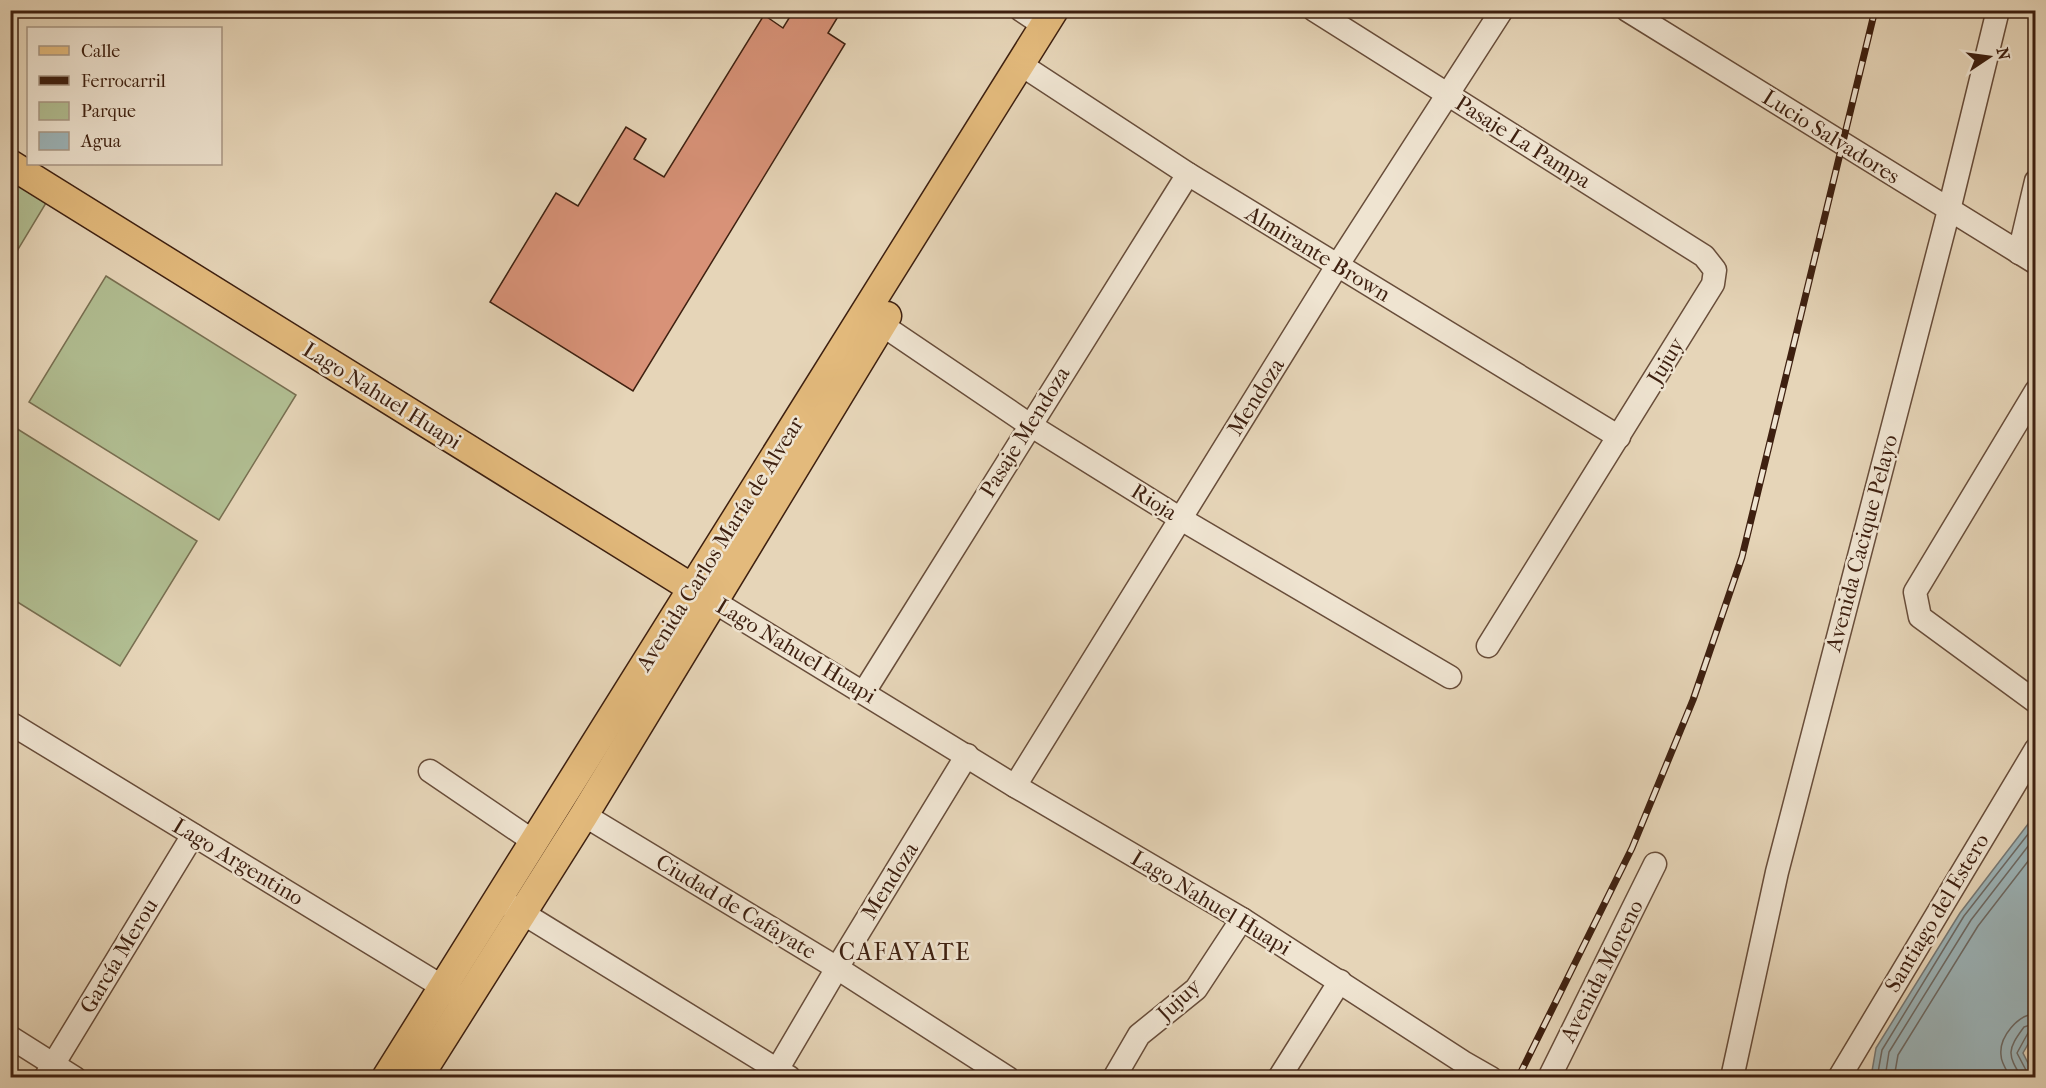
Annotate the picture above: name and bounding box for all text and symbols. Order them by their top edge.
legend [27,27,222,165]
north arrow [1959,27,2019,87]
text: Calle [81,41,120,62]
text: N [1993,46,2014,63]
text: Ferrocarril [81,71,166,92]
street label: Lucio Salvadores [1758,84,1904,190]
street label: Pasaje La Pampa [1451,90,1596,194]
text: Parque [81,101,136,122]
text: Agua [80,131,122,152]
street label: Almirante Brown [1240,200,1395,308]
street label: Jujuy [1641,332,1691,391]
street label: Lago Nahuel Huapi [298,337,466,455]
street label: Mendoza [1222,353,1290,441]
street label: Pasaje Mendoza [974,361,1076,502]
street label: Avenida Carlos María de Alvear [630,411,810,677]
street label: Avenida Cacique Pelayo [1820,432,1903,655]
street label: Rioja [1126,478,1182,526]
street label: Lago Nahuel Huapi [711,593,881,709]
street label: Lago Argentino [168,813,308,911]
street label: Santiago del Estero [1879,829,1995,997]
street label: Mendoza [856,837,924,925]
street label: Lago Nahuel Huapi [1126,845,1296,961]
street label: Ciudad de Cafayate [651,849,821,965]
street label: García Merou [75,893,164,1018]
street label: Avenida Moreno [1555,896,1649,1047]
district label: CAFAYATE [839,938,971,966]
street label: Jujuy [1150,973,1207,1028]

